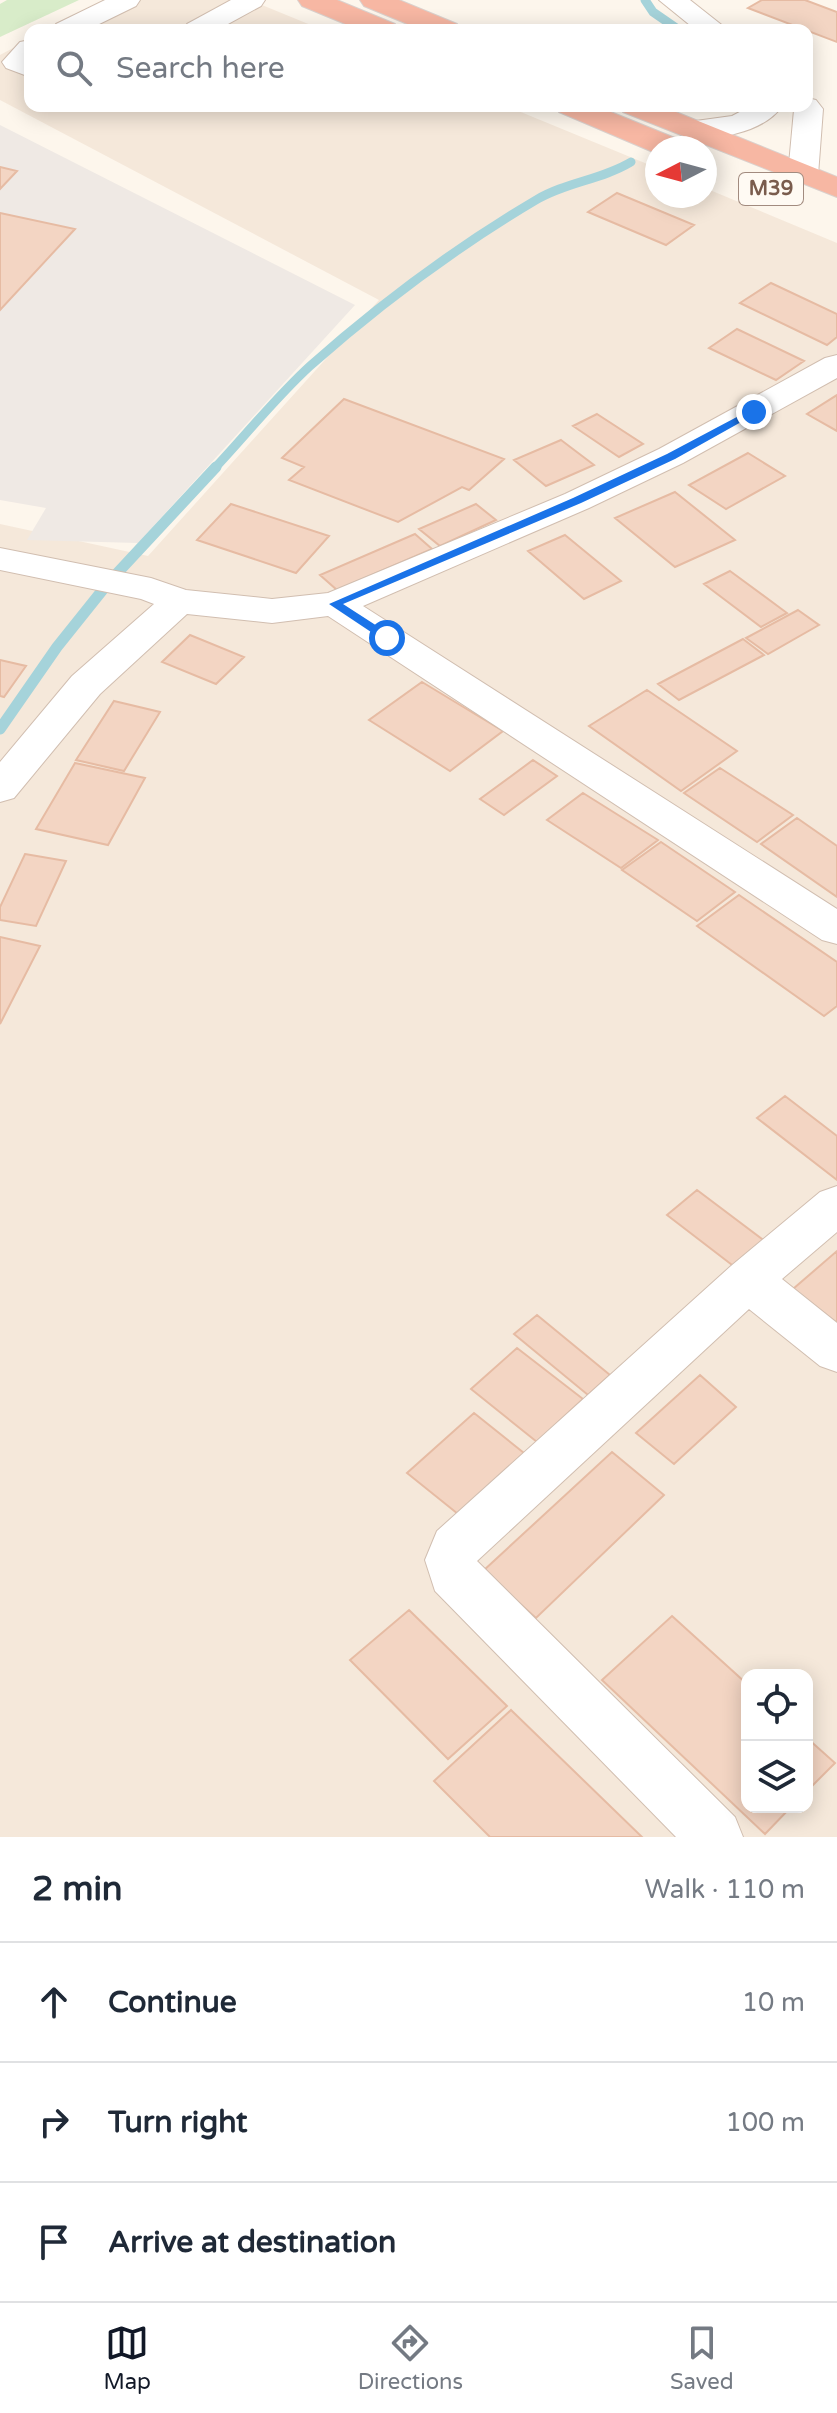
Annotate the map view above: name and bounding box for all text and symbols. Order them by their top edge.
search box [24,24,813,112]
icon: search [52,46,96,90]
text: Search here [116,50,285,87]
north arrow [645,136,717,208]
road number: M39 [739,173,803,205]
route end [736,394,772,430]
route start [369,620,405,656]
map controls [741,1669,813,1813]
button: locate [741,1669,813,1741]
button: layers [741,1741,813,1813]
text: 2 min [32,1869,123,1910]
text: Walk · 110 m [645,1874,805,1905]
icon: ahead [32,1980,76,2024]
text: Continue [108,1984,237,2021]
text: 10 m [742,1987,805,2018]
icon: right [32,2100,76,2144]
text: Turn right [108,2104,248,2141]
text: 100 m [725,2107,805,2138]
icon: arrive [32,2220,76,2264]
text: Arrive at destination [108,2224,396,2261]
tab: Map [103,2321,151,2395]
tab: Directions [358,2321,463,2395]
tab: Saved [670,2321,734,2395]

